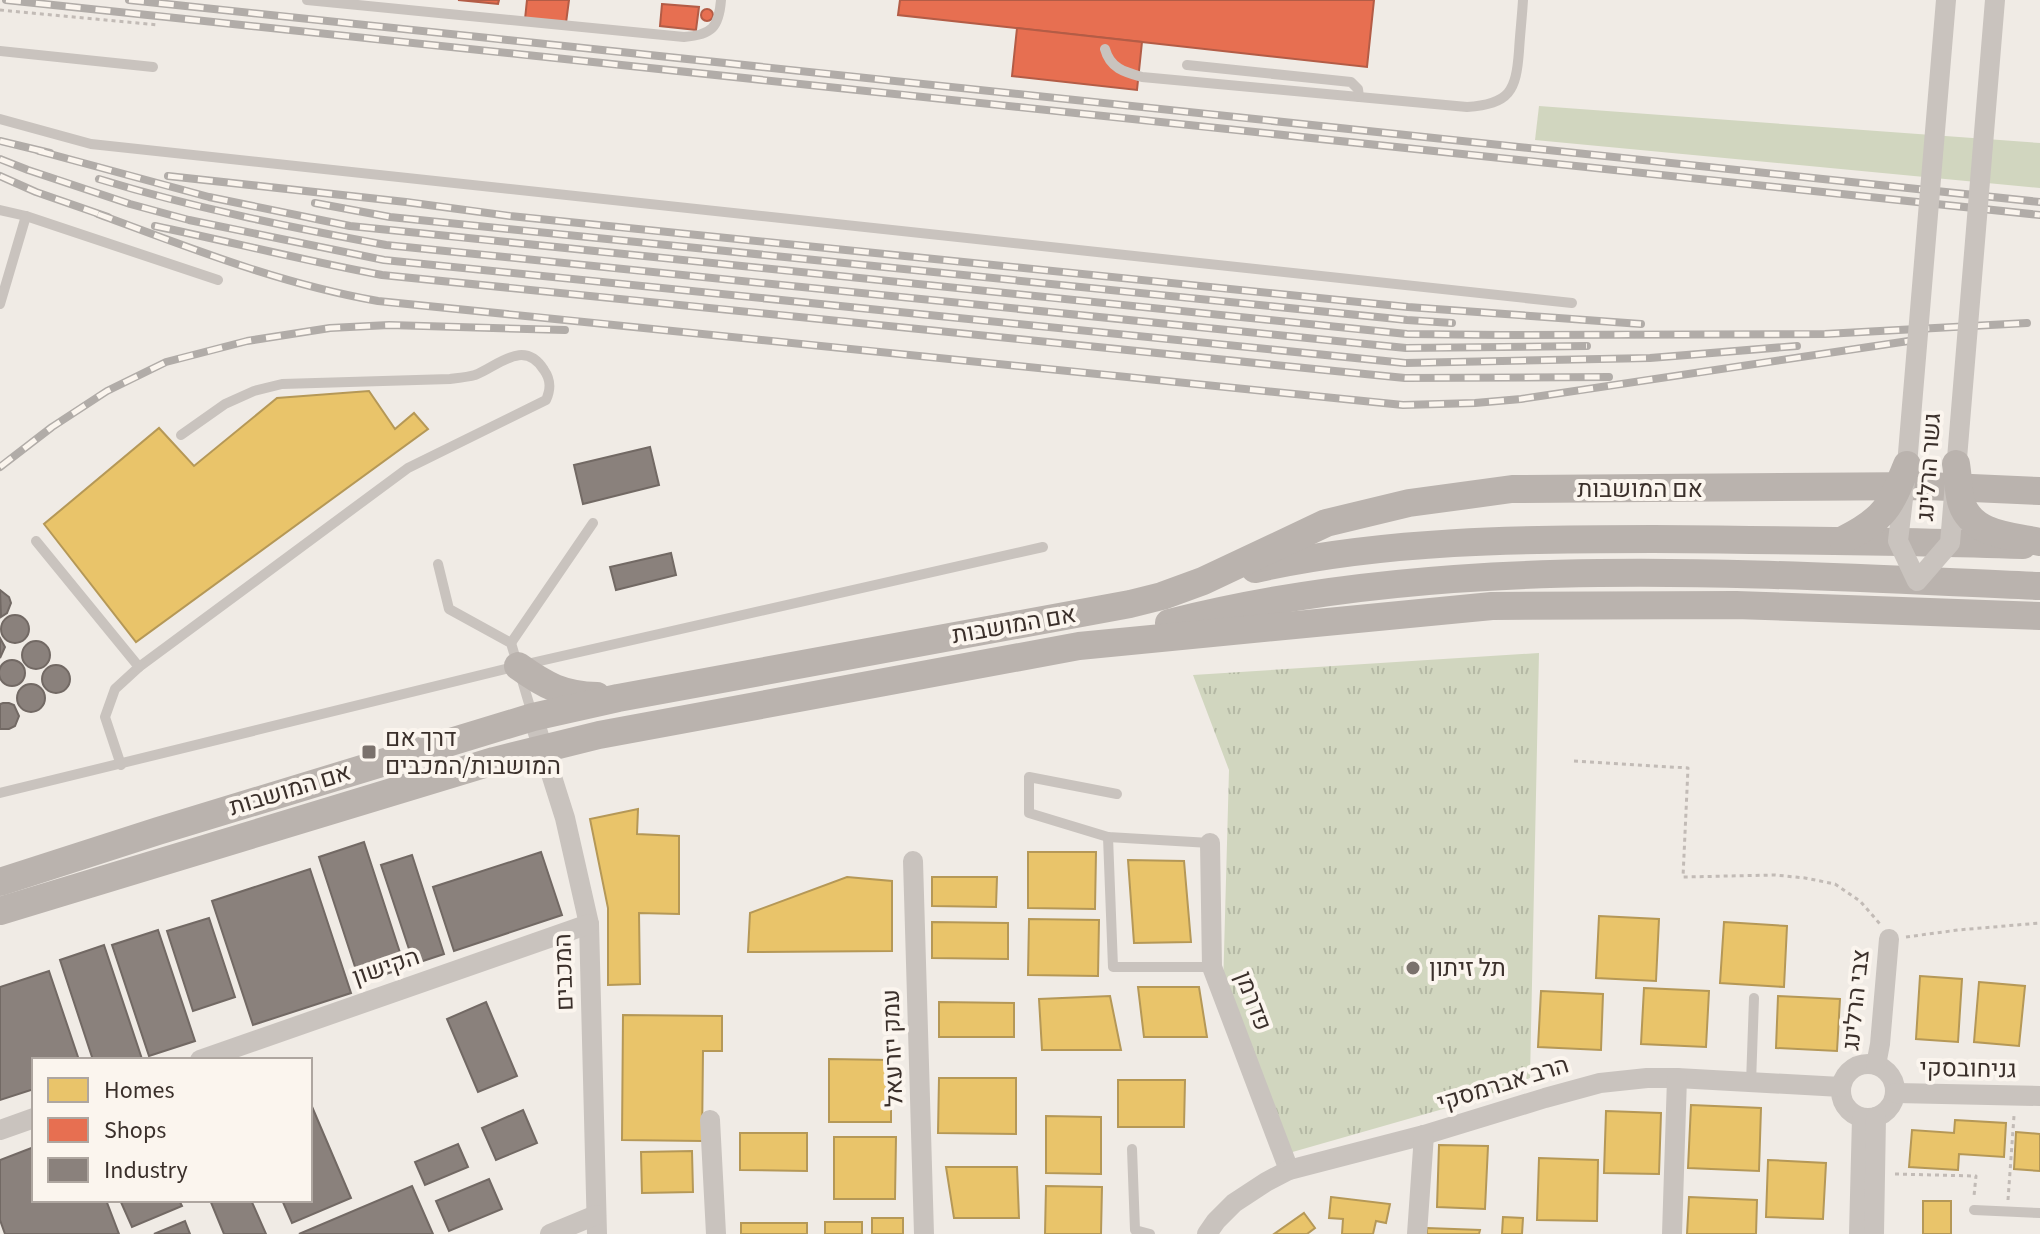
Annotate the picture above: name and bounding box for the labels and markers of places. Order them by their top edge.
place label: דרך אם המושבות/המכבים [385,721,561,784]
marker: דרך אם המושבות/המכבים [360,743,378,761]
place label: תל זיתון [1429,951,1506,986]
marker: תל זיתון [1404,959,1422,977]

